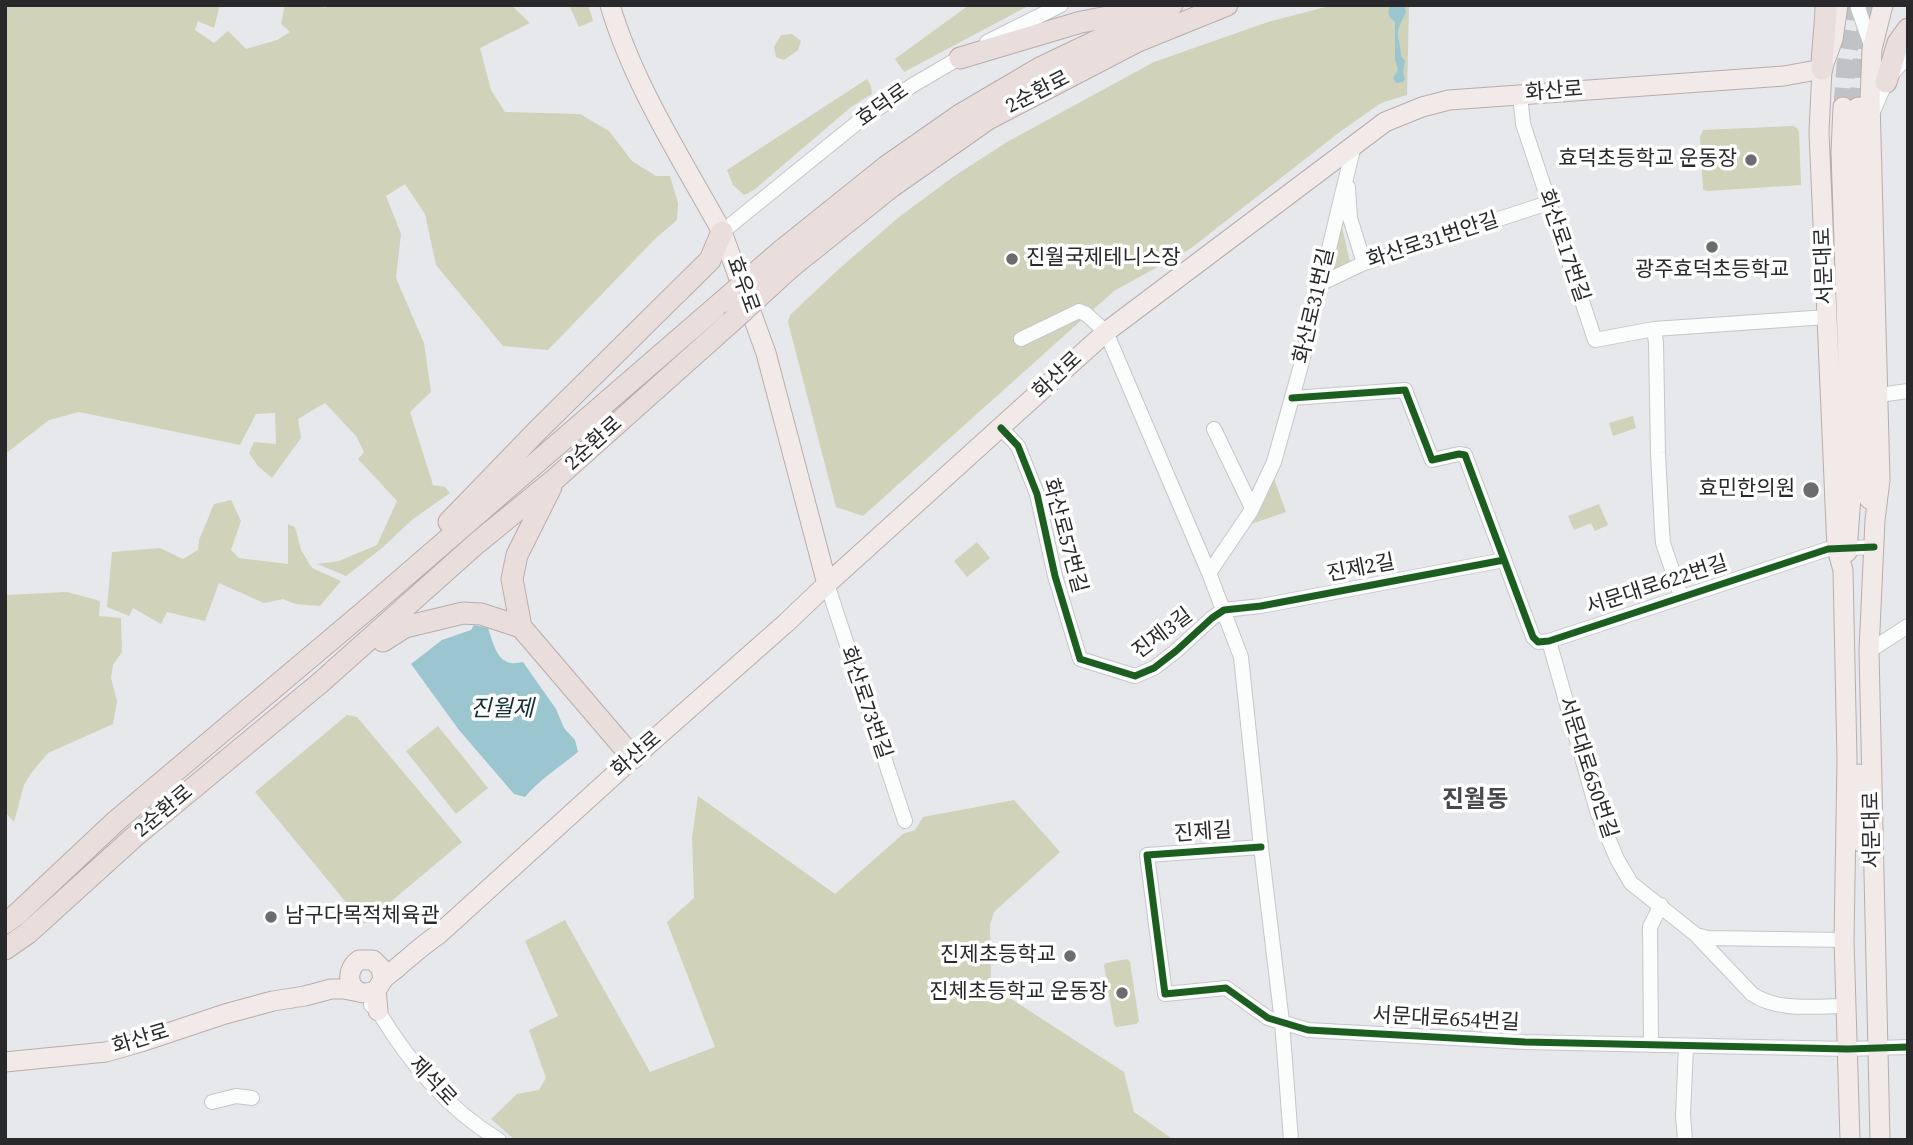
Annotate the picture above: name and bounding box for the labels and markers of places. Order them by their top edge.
place label: 효덕초등학교 운동장 [1558,147,1737,173]
marker: 효덕초등학교 운동장 [1743,152,1759,168]
marker: 광주효덕초등학교 [1704,239,1720,255]
place label: 진월국제테니스장 [1026,246,1181,272]
marker: 진월국제테니스장 [1004,251,1020,267]
place label: 광주효덕초등학교 [1635,258,1789,284]
place label: 효민한의원 [1698,477,1795,503]
marker: 효민한의원 [1801,480,1821,500]
place label: 남구다목적체육관 [285,904,440,930]
marker: 남구다목적체육관 [263,909,279,925]
place label: 진제초등학교 [940,943,1056,969]
marker: 진제초등학교 [1062,948,1078,964]
place label: 진체초등학교 운동장 [929,980,1108,1006]
marker: 진체초등학교 운동장 [1114,985,1130,1001]

